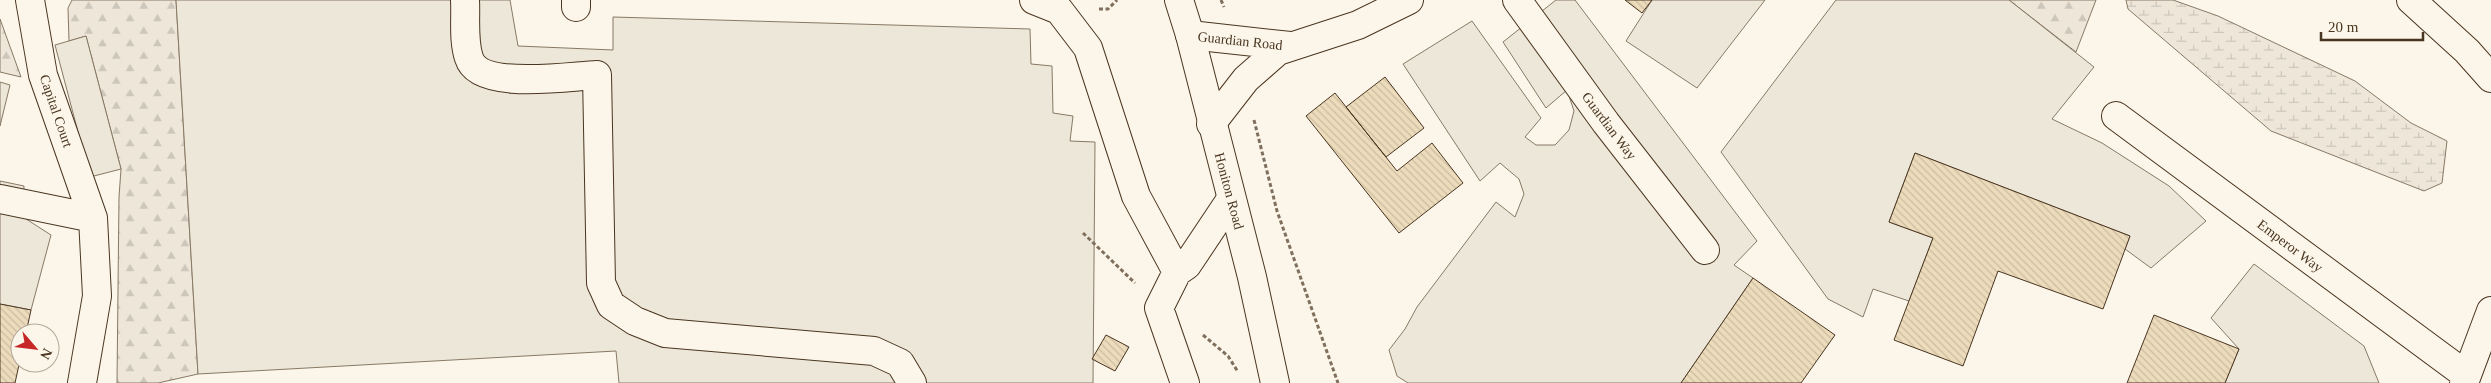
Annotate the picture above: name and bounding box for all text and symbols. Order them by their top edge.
scale bar [2321,10,2424,42]
text: 20 m [2328,19,2359,35]
street label: Guardian Road [1197,29,1283,53]
street label: Capital Court [37,73,75,149]
street label: Guardian Way [1579,89,1639,163]
street label: Honiton Road [1212,151,1246,231]
street label: Emperor Way [2255,217,2325,275]
north arrow [10,323,60,373]
text: N [37,346,55,362]

